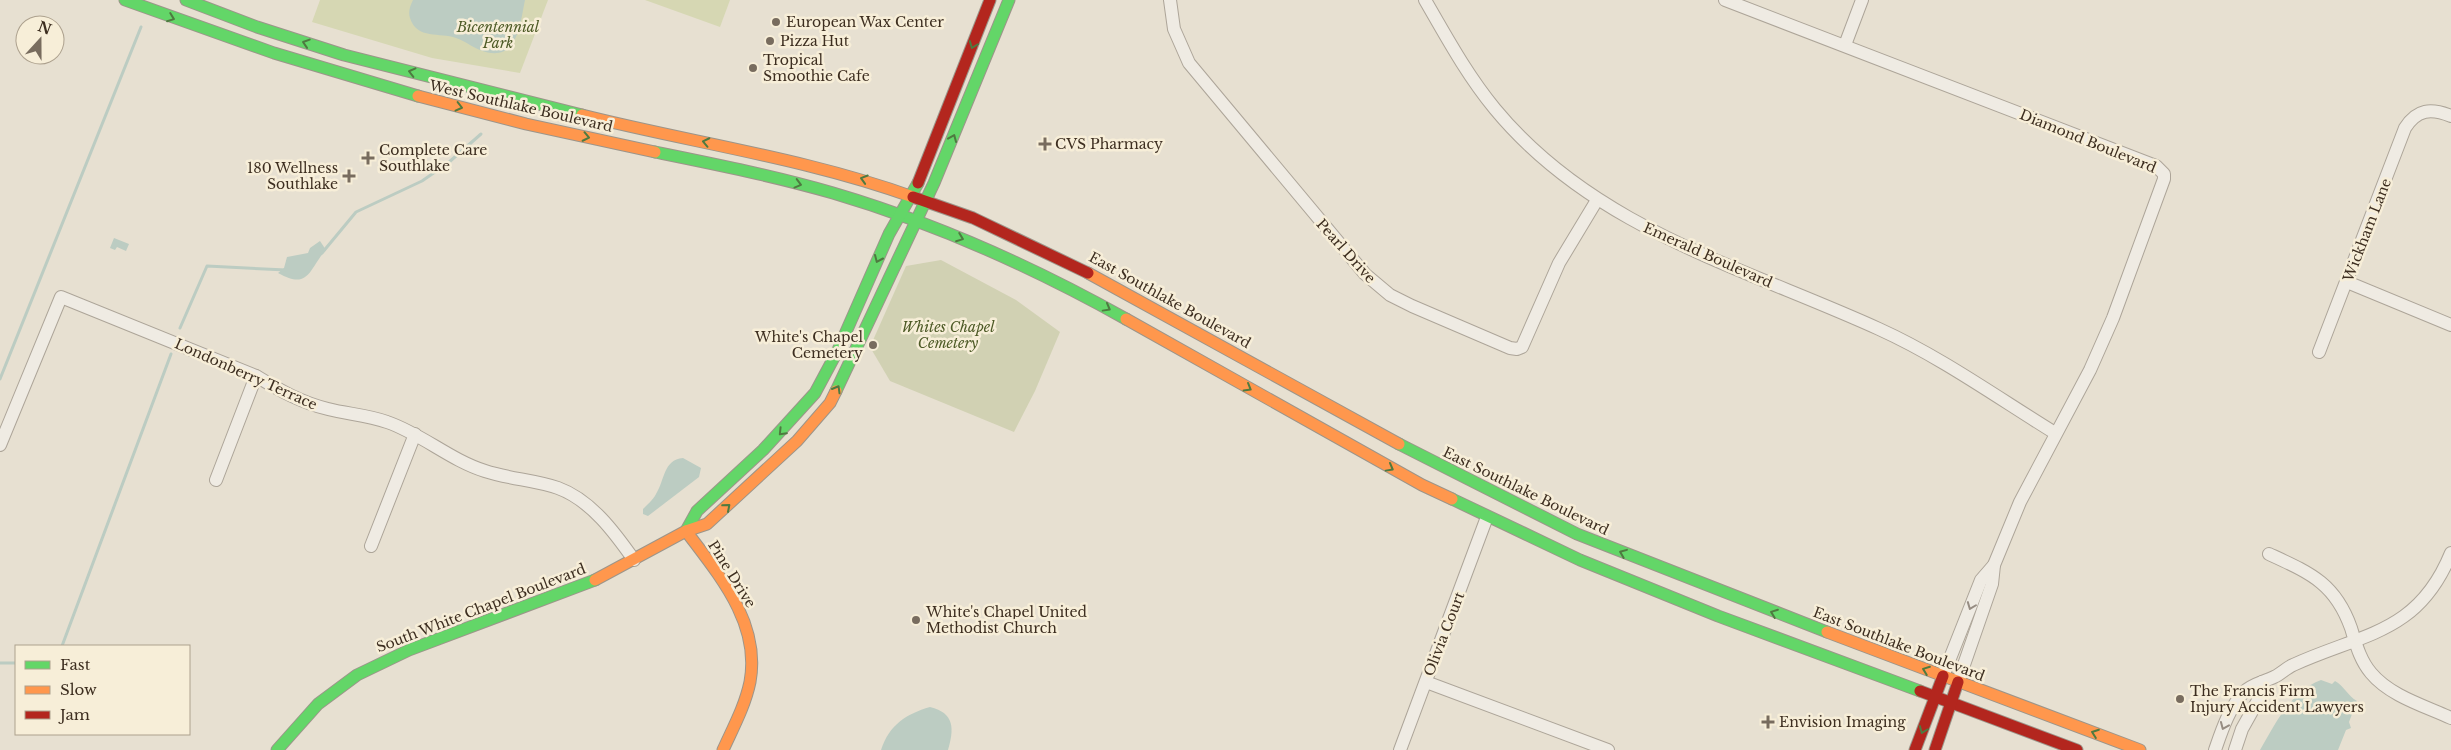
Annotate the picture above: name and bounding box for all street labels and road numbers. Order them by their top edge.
street label: West Southlake Boulevard [426,76,615,136]
street label: Diamond Boulevard [2017,105,2160,177]
street label: Wickham Lane [2339,176,2395,285]
street label: Pearl Drive [1312,215,1380,287]
street label: Emerald Boulevard [1641,218,1776,292]
street label: East Southlake Boulevard [1086,248,1255,352]
street label: Londonberry Terrace [172,334,320,414]
street label: East Southlake Boulevard [1440,443,1612,539]
street label: Pine Drive [704,537,760,611]
street label: South White Chapel Boulevard [374,559,589,656]
street label: Olivia Court [1420,589,1469,679]
street label: East Southlake Boulevard [1811,603,1988,685]

